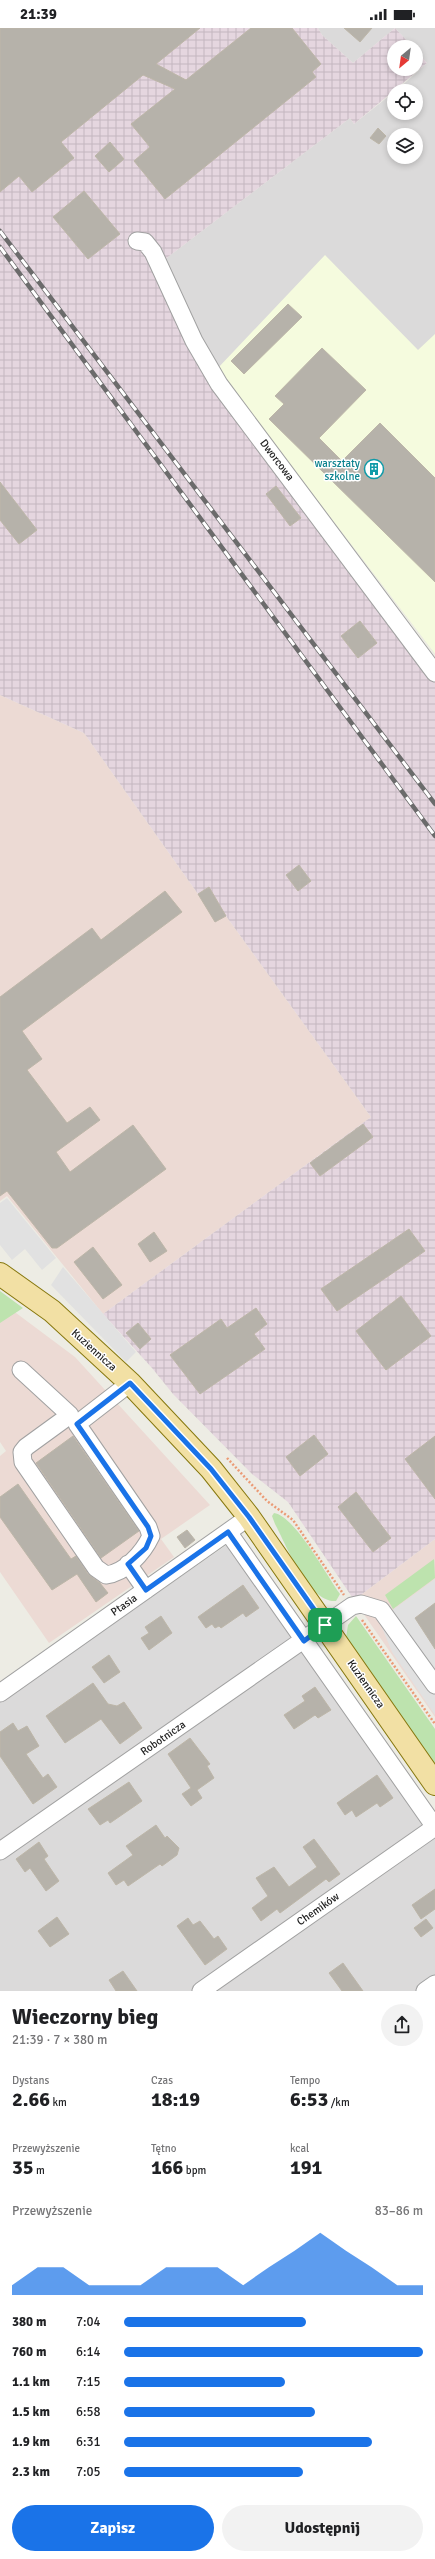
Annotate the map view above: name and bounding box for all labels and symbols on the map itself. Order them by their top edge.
north arrow [387,40,423,76]
street label: Dworcowa [257,437,297,484]
place label: warsztaty szkolne [314,457,361,483]
building icon: warsztaty szkolne [363,458,385,480]
street label: Kuziennicza [69,1326,120,1374]
street label: Ptasia [108,1591,140,1619]
pin [308,1608,342,1642]
street label: Kuziennicza [344,1657,388,1711]
street label: Robotnicza [138,1717,188,1758]
street label: Chemików [294,1890,342,1928]

